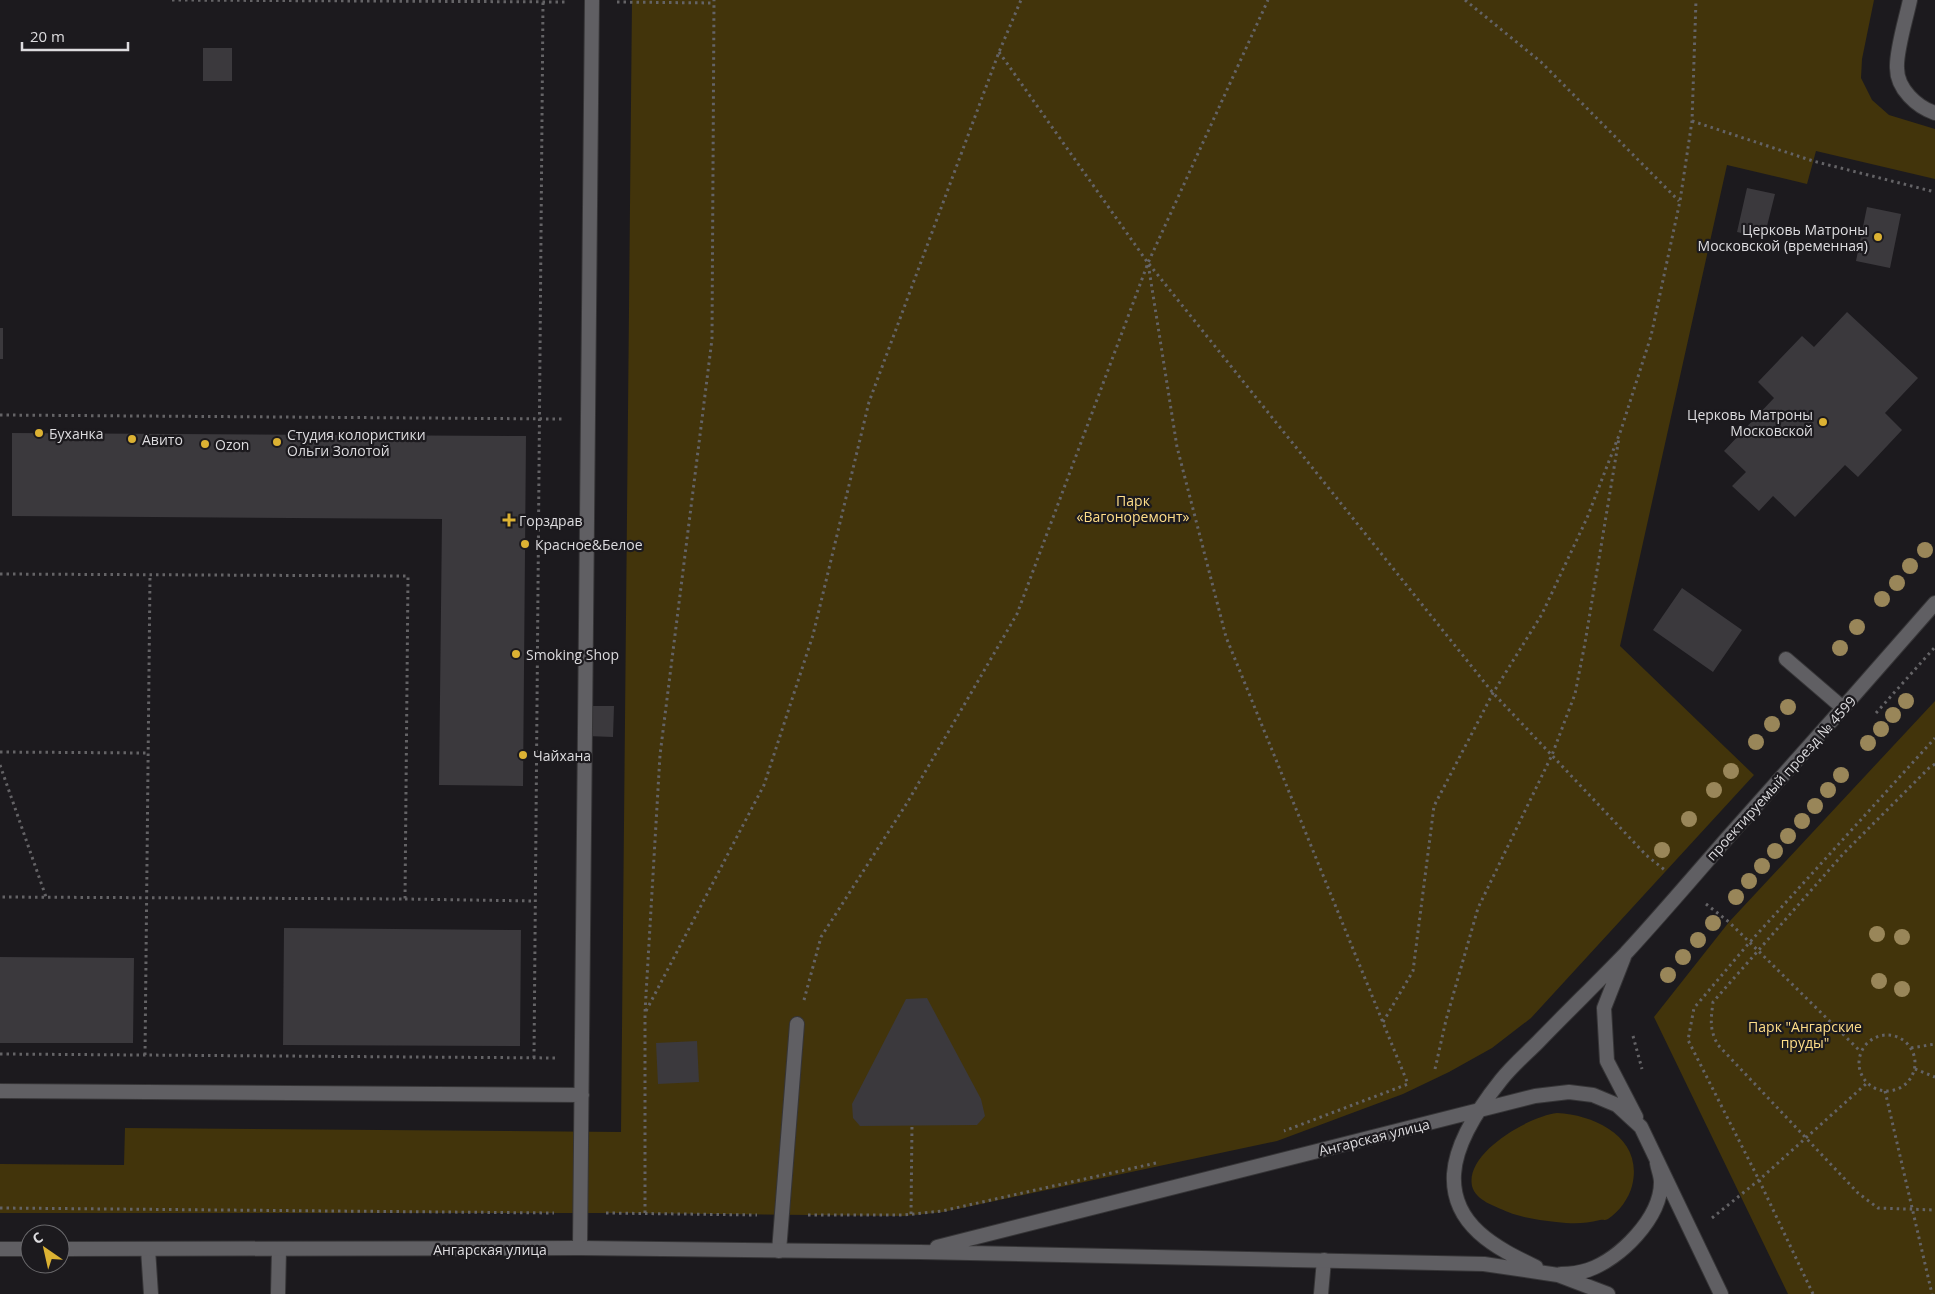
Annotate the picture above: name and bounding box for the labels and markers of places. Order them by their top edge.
place label: Церковь Матроны Московской (временная) [1698,220,1868,255]
marker: Церковь Матроны Московской (временная) [1872,231,1884,243]
place label: Церковь Матроны Московской [1687,405,1813,440]
marker: Церковь Матроны Московской [1817,416,1829,428]
place label: Буханка [49,424,104,443]
place label: Студия колористики Ольги Золотой [287,425,426,460]
marker: Буханка [33,427,45,439]
place label: Авито [142,430,183,449]
marker: Авито [126,433,138,445]
place label: Ozon [215,435,249,454]
marker: Студия колористики Ольги Золотой [271,436,283,448]
marker: Ozon [199,438,211,450]
place label: Горздрав [519,511,582,530]
marker: Горздрав [503,514,515,526]
place label: Красное&Белое [535,535,643,554]
marker: Красное&Белое [519,538,531,550]
place label: Smoking Shop [526,645,619,664]
marker: Smoking Shop [510,648,522,660]
place label: Чайхана [533,746,591,765]
marker: Чайхана [517,749,529,761]

